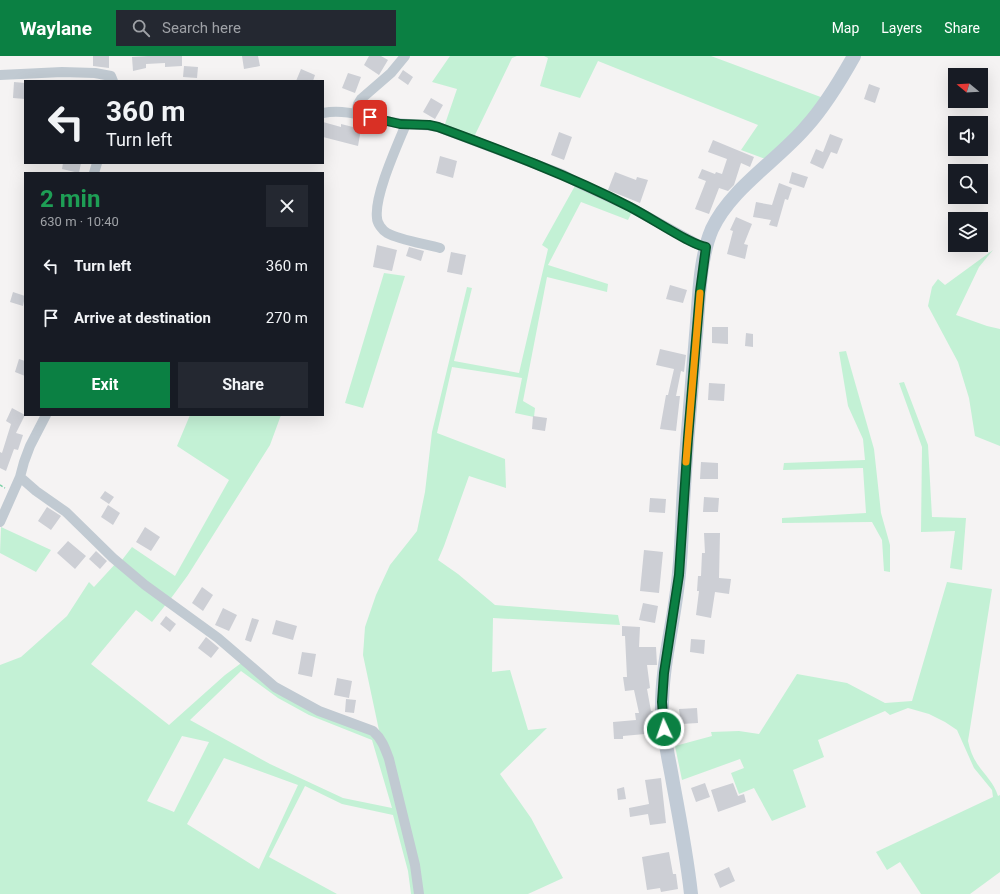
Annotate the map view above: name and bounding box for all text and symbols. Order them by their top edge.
search box [116,10,396,46]
text: Waylane [20,17,92,40]
icon: search [130,17,152,39]
text: Search here [162,19,241,37]
text: Map [832,20,859,36]
text: Layers [881,20,922,36]
text: Share [944,20,980,36]
north arrow [948,68,988,108]
map controls [948,68,988,252]
text: 360 m [106,95,185,128]
icon: left [40,96,92,148]
pin [353,100,387,134]
icon: arrive [359,106,381,128]
button: sound [948,116,988,156]
text: Turn left [106,129,172,150]
button: search [948,164,988,204]
text: 2 min [40,185,100,213]
button: close [266,185,308,227]
button: layers [948,212,988,252]
text: 630 m · 10:40 [40,214,119,229]
icon: left [40,255,62,277]
text: Turn left [74,257,131,275]
text: 360 m [266,257,308,275]
icon: arrive [40,307,62,329]
text: Arrive at destination [74,309,211,327]
text: 270 m [266,309,308,327]
button: Exit [40,362,170,408]
button: Share [178,362,308,408]
position arrow [643,708,685,750]

